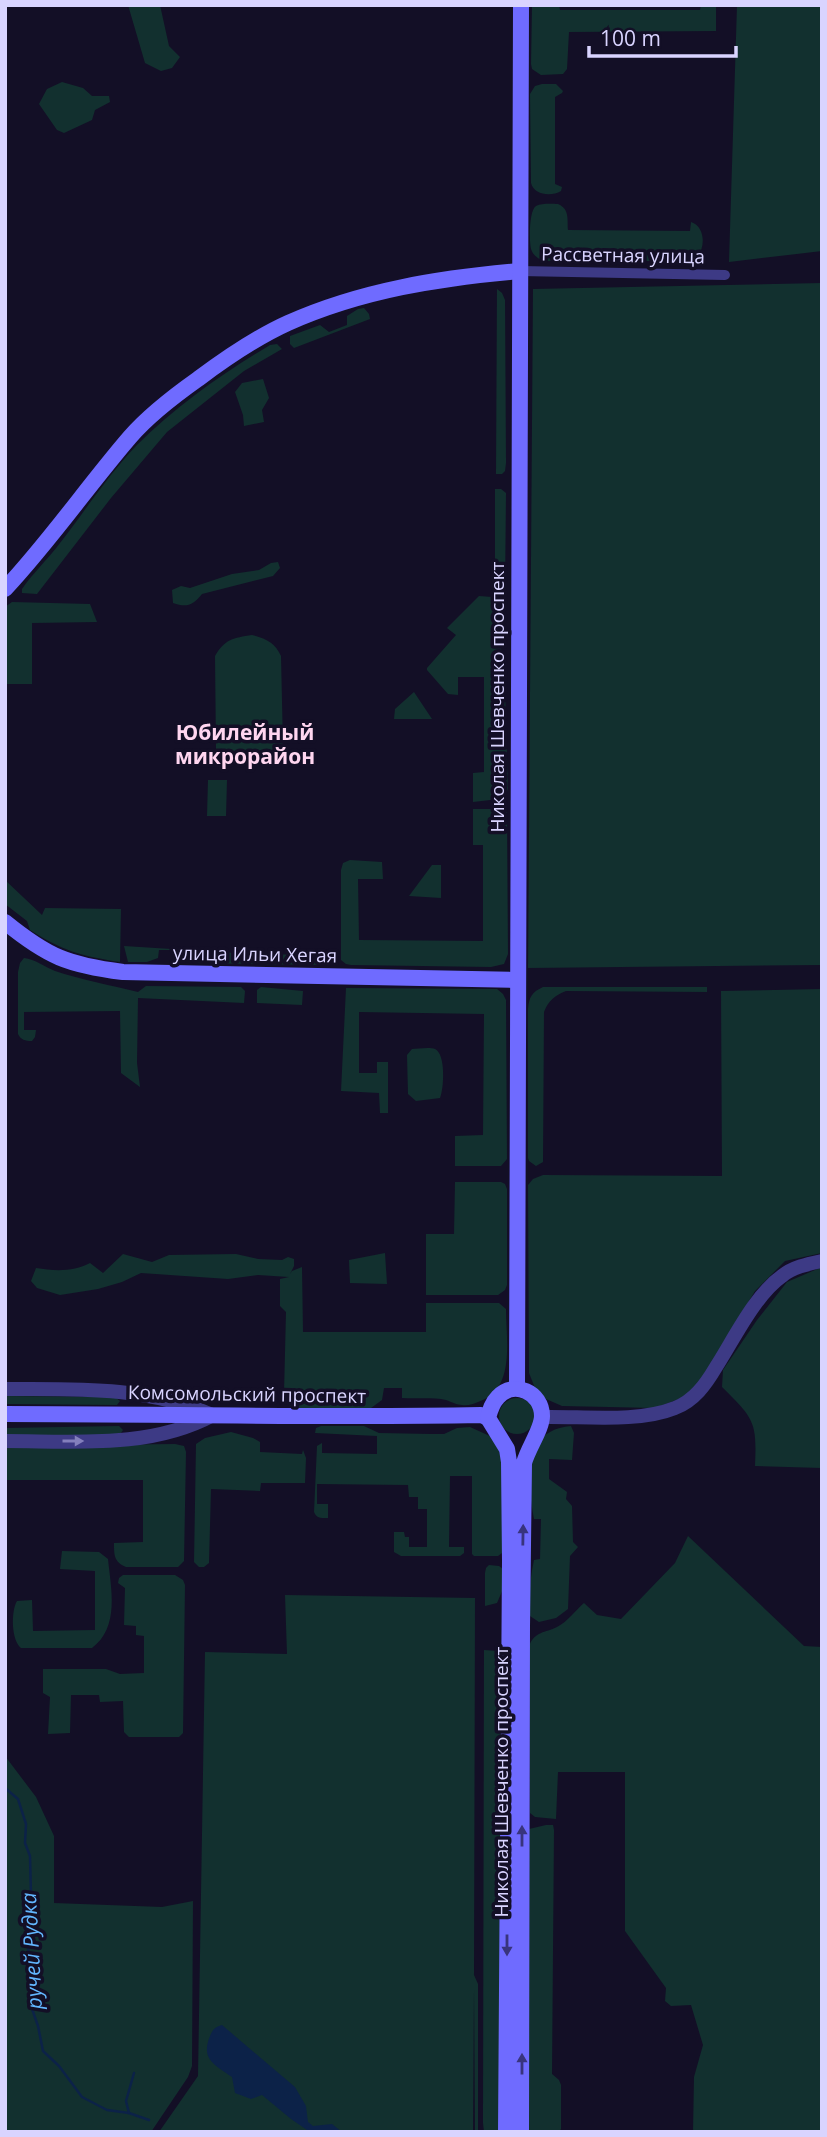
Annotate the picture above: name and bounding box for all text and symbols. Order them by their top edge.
scale bar [589,14,736,58]
text: 100 m [600,24,661,52]
street label: Рассветная улица [541,241,705,269]
street label: Николая Шевченко проспект [484,561,510,832]
district label: Юбилейный микрорайон [175,718,315,770]
street label: улица Ильи Хегая [173,940,337,968]
street label: Комсомольский проспект [128,1379,366,1409]
one-way arrow [63,1435,85,1447]
one-way arrow [517,1524,529,1546]
street label: Николая Шевченко проспект [488,1646,514,1917]
one-way arrow [516,1825,528,1847]
water label: ручей Рудка [14,1892,48,2011]
one-way arrow [501,1934,513,1956]
one-way arrow [516,2052,528,2074]

